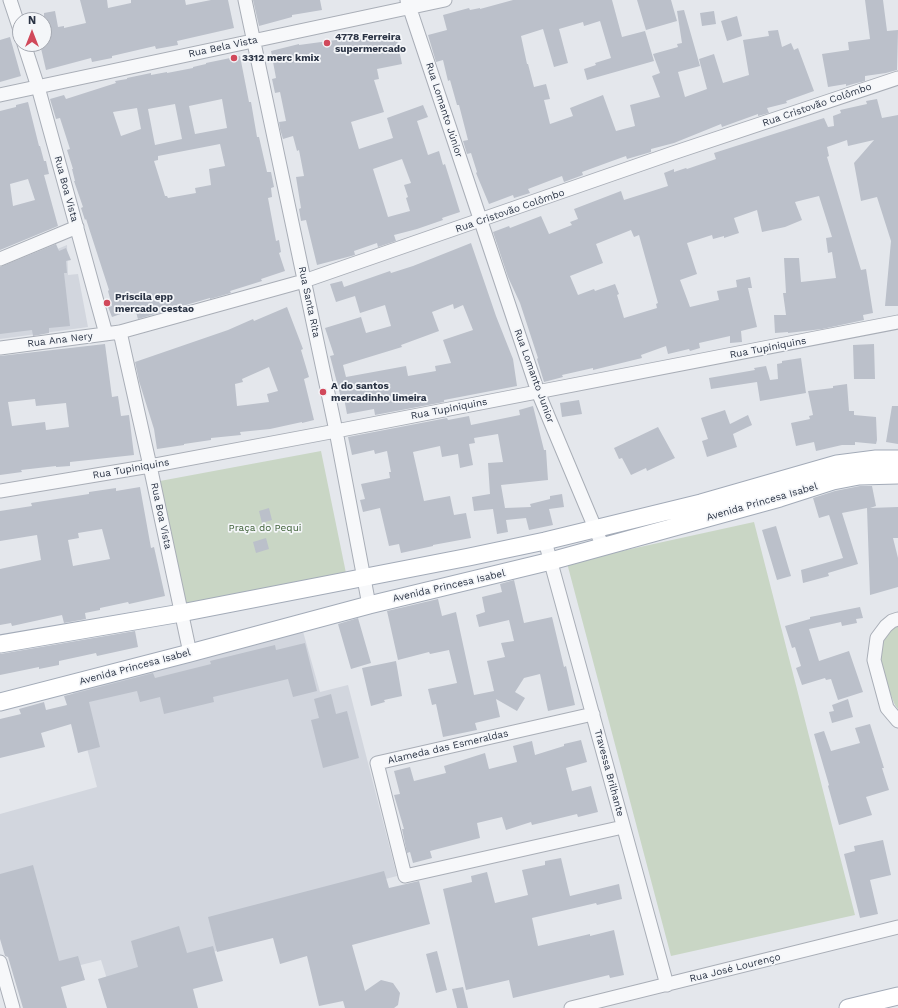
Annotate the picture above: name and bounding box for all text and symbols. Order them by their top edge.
north arrow [12,12,52,52]
text: N [28,14,36,27]
place label: 4778 Ferreira supermercado [335,31,406,54]
street label: Rua Bela Vista [187,34,259,60]
marker: 4778 Ferreira supermercado [322,38,332,48]
place label: 3312 merc kmix [242,52,319,64]
marker: 3312 merc kmix [229,53,239,63]
street label: Rua Lomanto Júnior [423,61,465,159]
street label: Rua Cristovão Colômbo [761,81,873,129]
street label: Rua Boa Vista [51,155,81,223]
street label: Rua Cristovão Colômbo [454,187,566,235]
street label: Rua Santa Rita [296,265,322,339]
place label: Priscila epp mercado cestao [115,291,194,314]
marker: Priscila epp mercado cestao [102,298,112,308]
street label: Rua Lomanto Junior [511,327,557,425]
street label: Rua Ana Nery [27,330,93,350]
street label: Rua Tupiniquins [729,335,807,361]
place label: A do santos mercadinho limeira [331,380,427,404]
marker: A do santos mercadinho limeira [318,387,328,397]
street label: Rua Tupiniquins [410,396,488,422]
street label: Rua Tupiniquins [92,456,170,482]
street label: Avenida Princesa Isabel [705,480,819,524]
street label: Rua Boa Vista [148,482,174,550]
park label: Praça do Pequi [229,522,301,534]
street label: Avenida Princesa Isabel [392,567,506,605]
street label: Avenida Princesa Isabel [78,646,192,688]
street label: Alameda das Esmeraldas [387,727,509,767]
street label: Travessa Brilhante [592,728,626,818]
street label: Rua José Lourenço [688,951,782,985]

